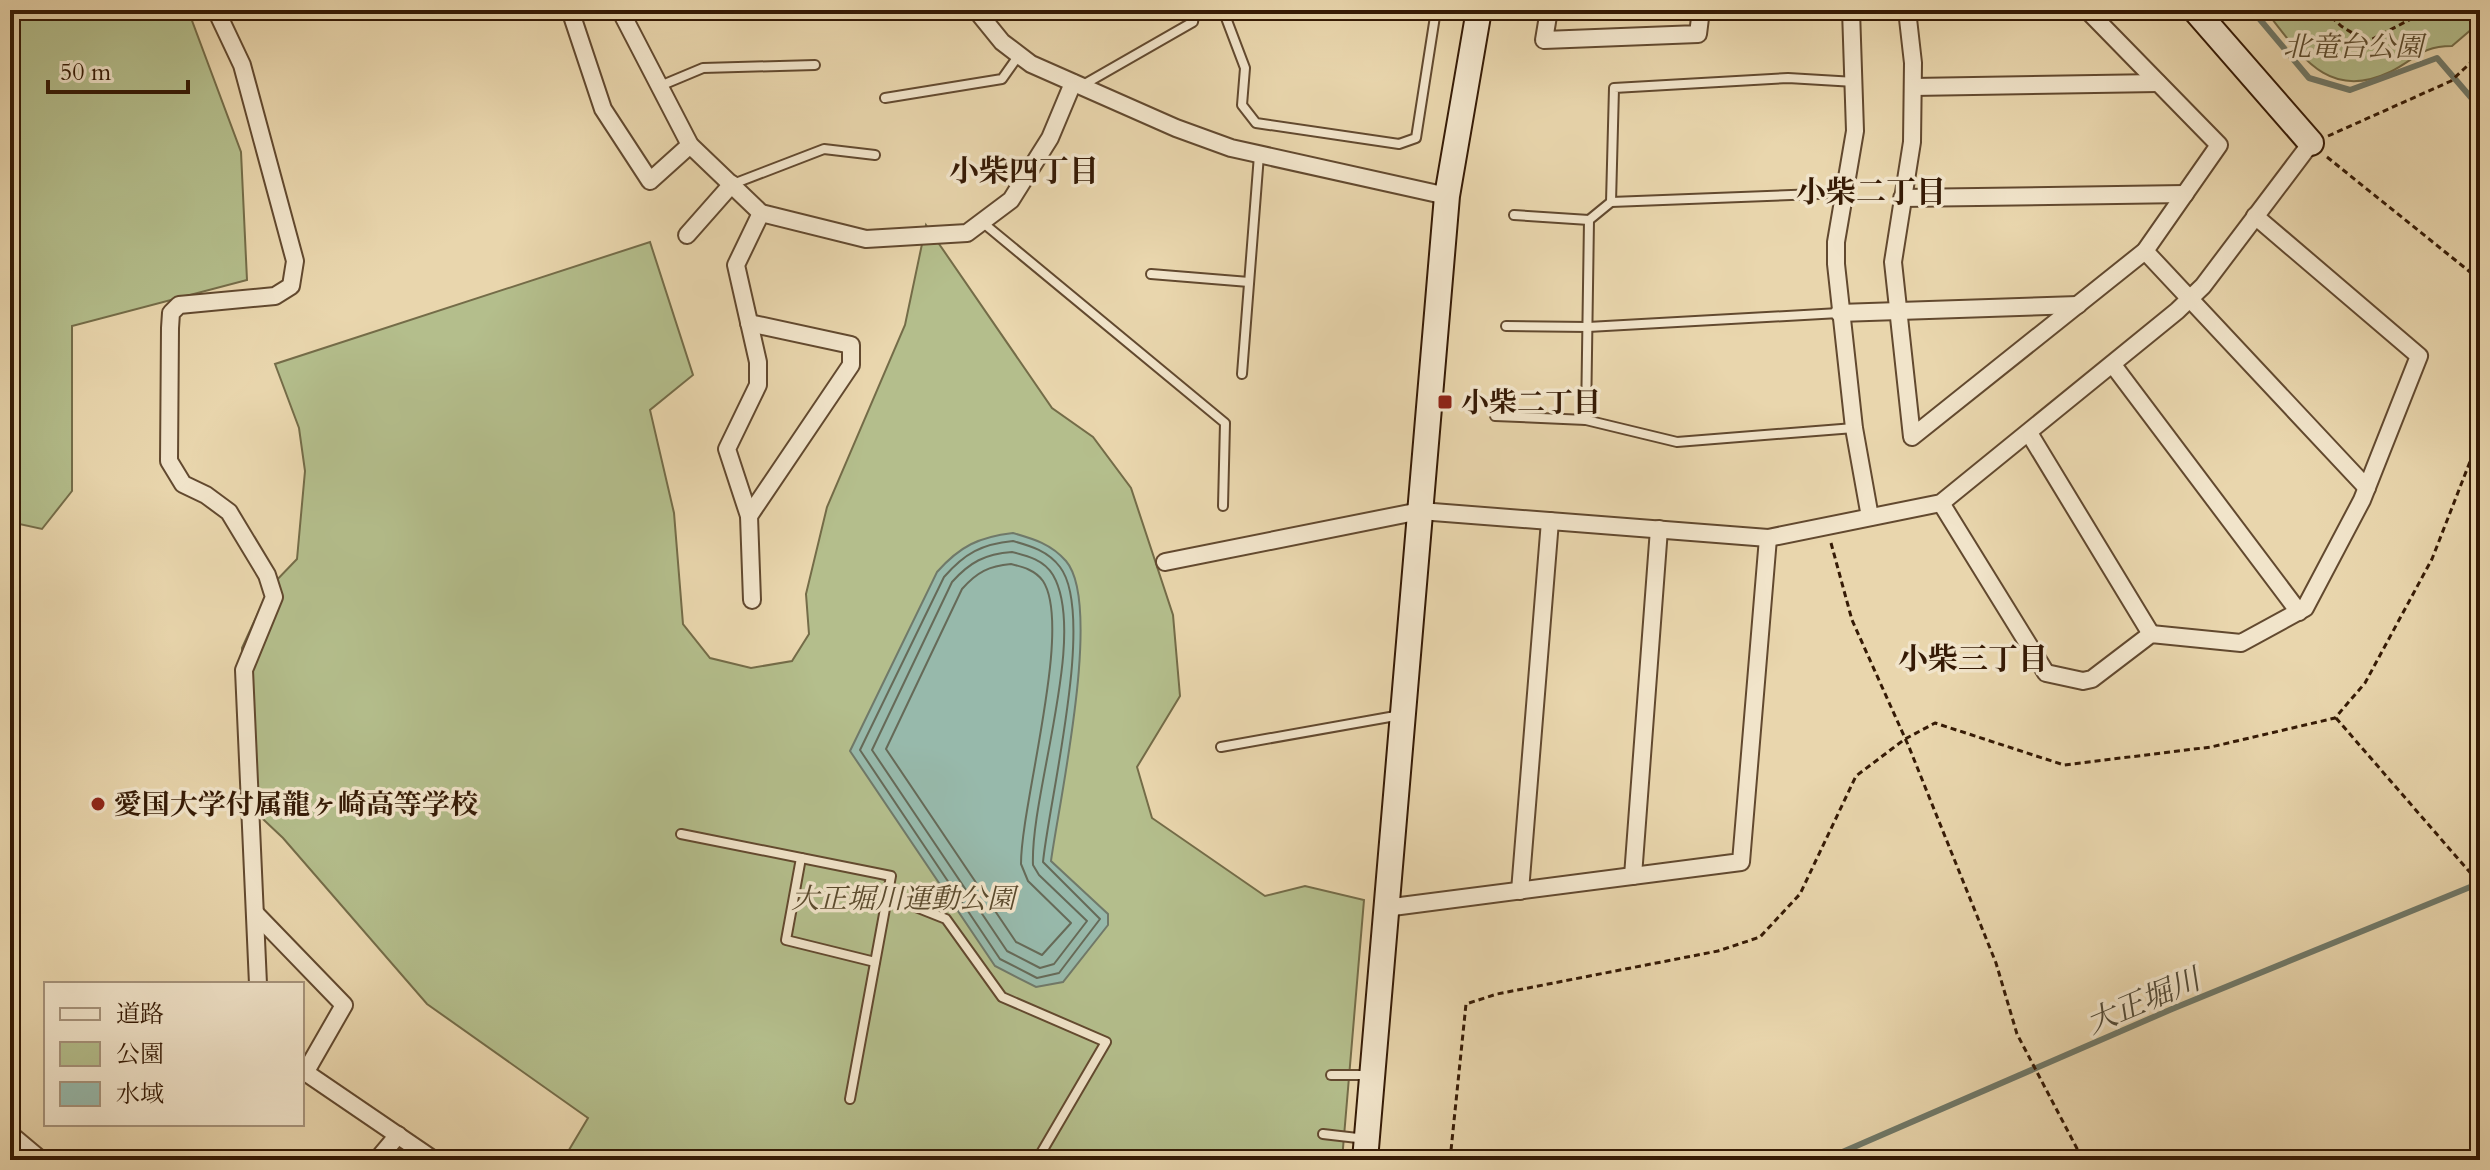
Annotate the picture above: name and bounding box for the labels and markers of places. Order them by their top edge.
place label: 小柴二丁目 [1461,384,1601,422]
marker: 小柴二丁目 [1436,393,1454,411]
place label: 愛国大学付属龍ヶ崎高等学校 [114,786,478,824]
marker: 愛国大学付属龍ヶ崎高等学校 [89,795,107,813]

